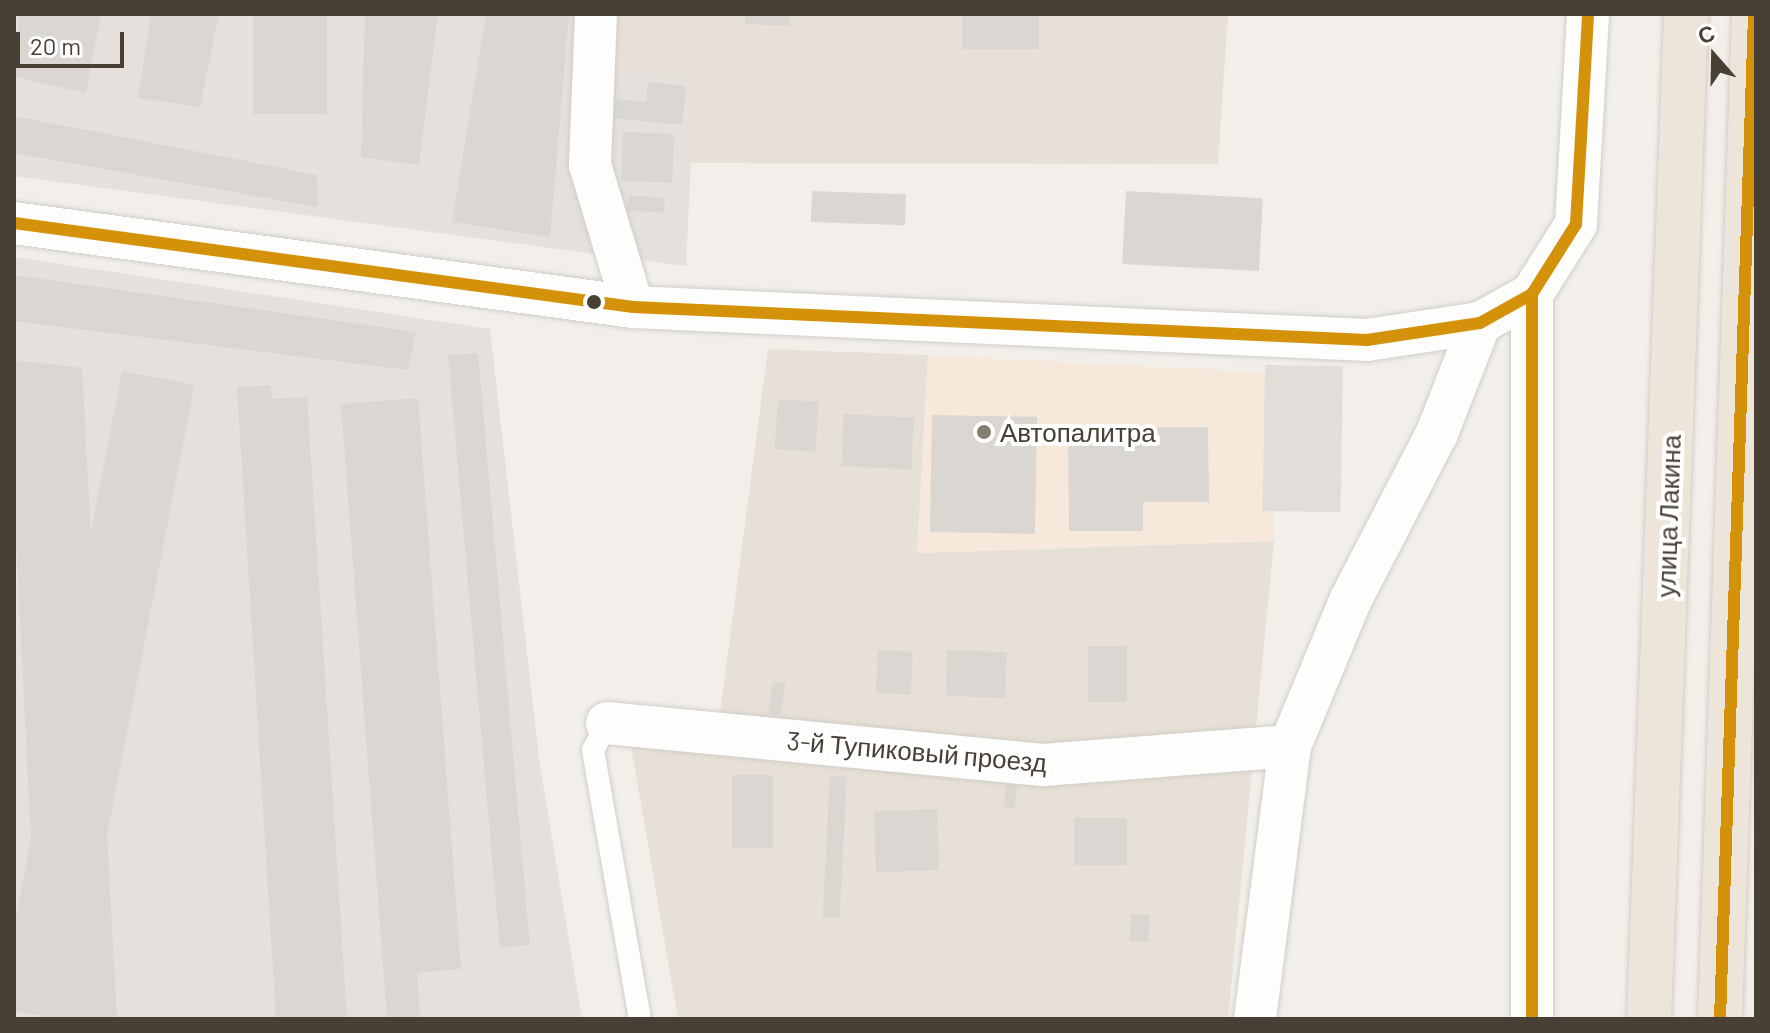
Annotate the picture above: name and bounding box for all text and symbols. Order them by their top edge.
scale bar [20,16,128,66]
north arrow [1674,16,1754,96]
text: С [1694,19,1718,48]
text: 20 m [30,31,81,60]
unlabelled marker [586,294,602,310]
place label: Автопалитра [1000,416,1156,448]
marker: Автопалитра [975,423,993,441]
street label: улица Лакина [1650,434,1686,598]
street label: 3-й Тупиковый проезд [786,724,1048,778]

